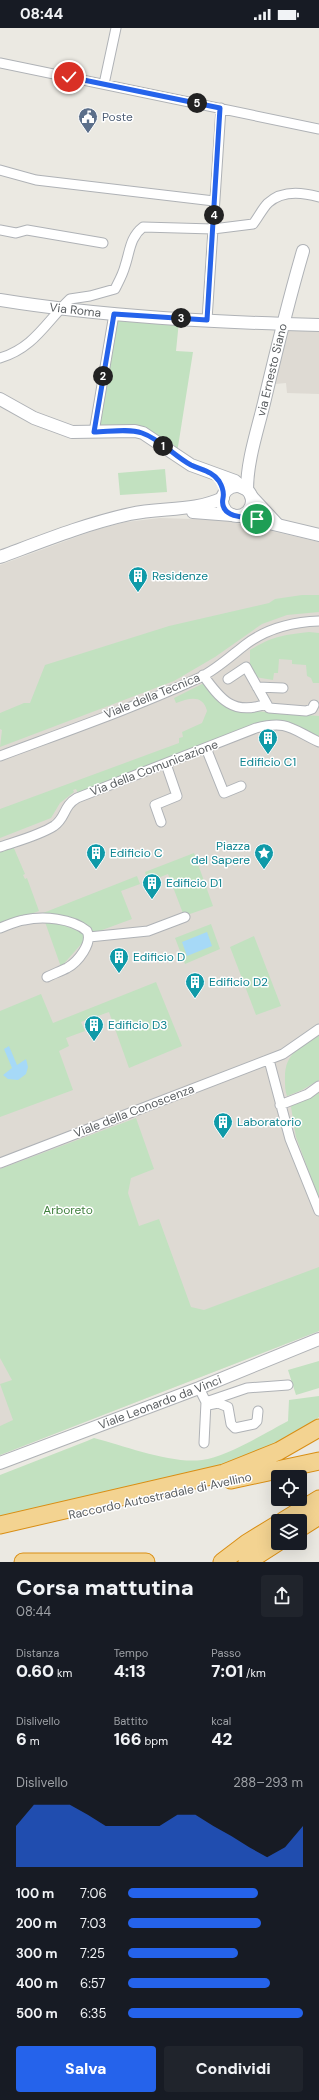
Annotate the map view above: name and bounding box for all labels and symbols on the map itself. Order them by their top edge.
pin [52,60,86,94]
pin: 5 [187,93,207,113]
public building icon: Poste [77,106,99,134]
place label: Poste [102,109,133,125]
pin: 4 [204,205,224,225]
street label: Via Roma [49,299,102,321]
pin: 3 [171,308,191,328]
street label: via Ernesto Siano [253,322,291,418]
pin: 2 [93,366,113,386]
pin: 1 [153,436,173,456]
pin [240,502,274,536]
building icon: Residenze [127,565,149,593]
place label: Residenze [152,568,208,584]
street label: Viale della Tecnica [102,669,202,723]
building icon: Edificio C1 [257,727,279,755]
street label: Via della Comunicazione [88,736,220,800]
place label: Edificio C1 [240,754,296,770]
place label: Piazza del Sapere [191,838,250,868]
building icon: Edificio C [85,842,107,870]
place icon: Piazza del Sapere [253,842,275,870]
place label: Edificio C [110,845,163,861]
building icon: Edificio D1 [141,872,163,900]
place label: Edificio D1 [166,875,222,891]
building icon: Edificio D [108,946,130,974]
place label: Edificio D [133,949,185,965]
building icon: Edificio D2 [184,971,206,999]
place label: Edificio D2 [209,974,268,990]
building icon: Edificio D3 [83,1014,105,1042]
place label: Edificio D3 [108,1017,167,1033]
street label: Viale della Conoscenza [71,1081,197,1141]
building icon: Laboratorio [212,1111,234,1139]
place label: Laboratorio [237,1114,301,1130]
park label: Arboreto [43,1202,93,1218]
street label: Viale Leonardo da Vinci [96,1372,224,1433]
street label: Raccordo Autostradale di Avellino [67,1469,253,1523]

